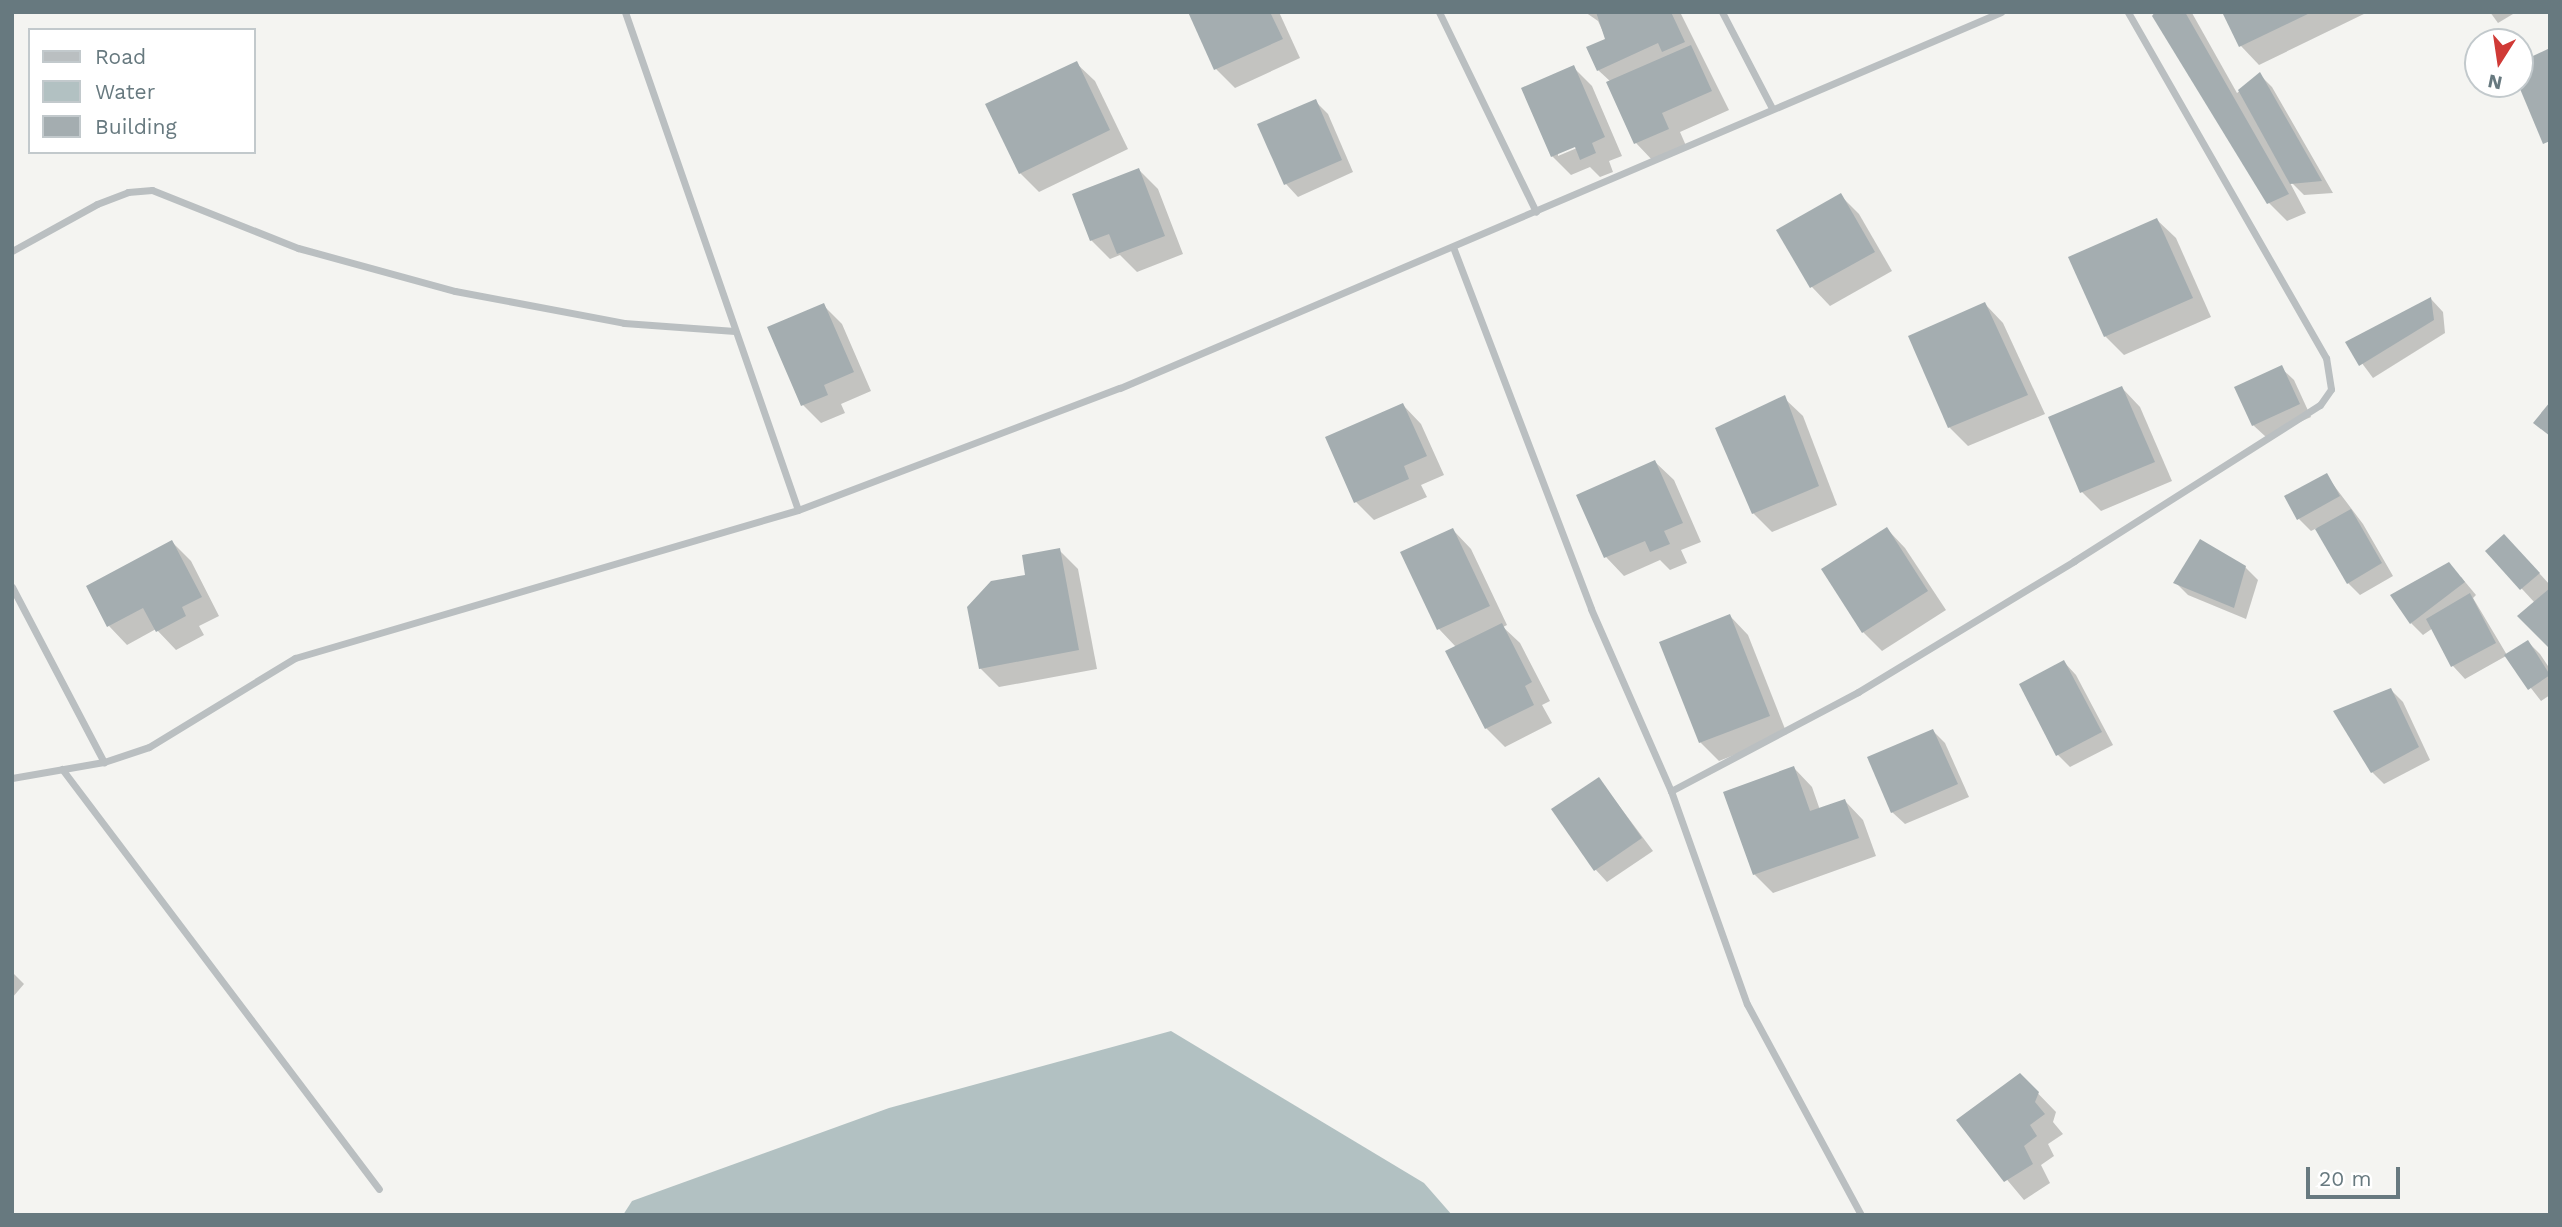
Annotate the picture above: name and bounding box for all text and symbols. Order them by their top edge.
legend [28,28,256,154]
north arrow [2464,28,2534,98]
text: Road [95,44,146,69]
text: N [2486,69,2504,95]
text: Water [95,79,155,104]
text: Building [95,114,177,139]
scale bar [2310,1154,2404,1198]
text: 20 m [2319,1166,2371,1191]

